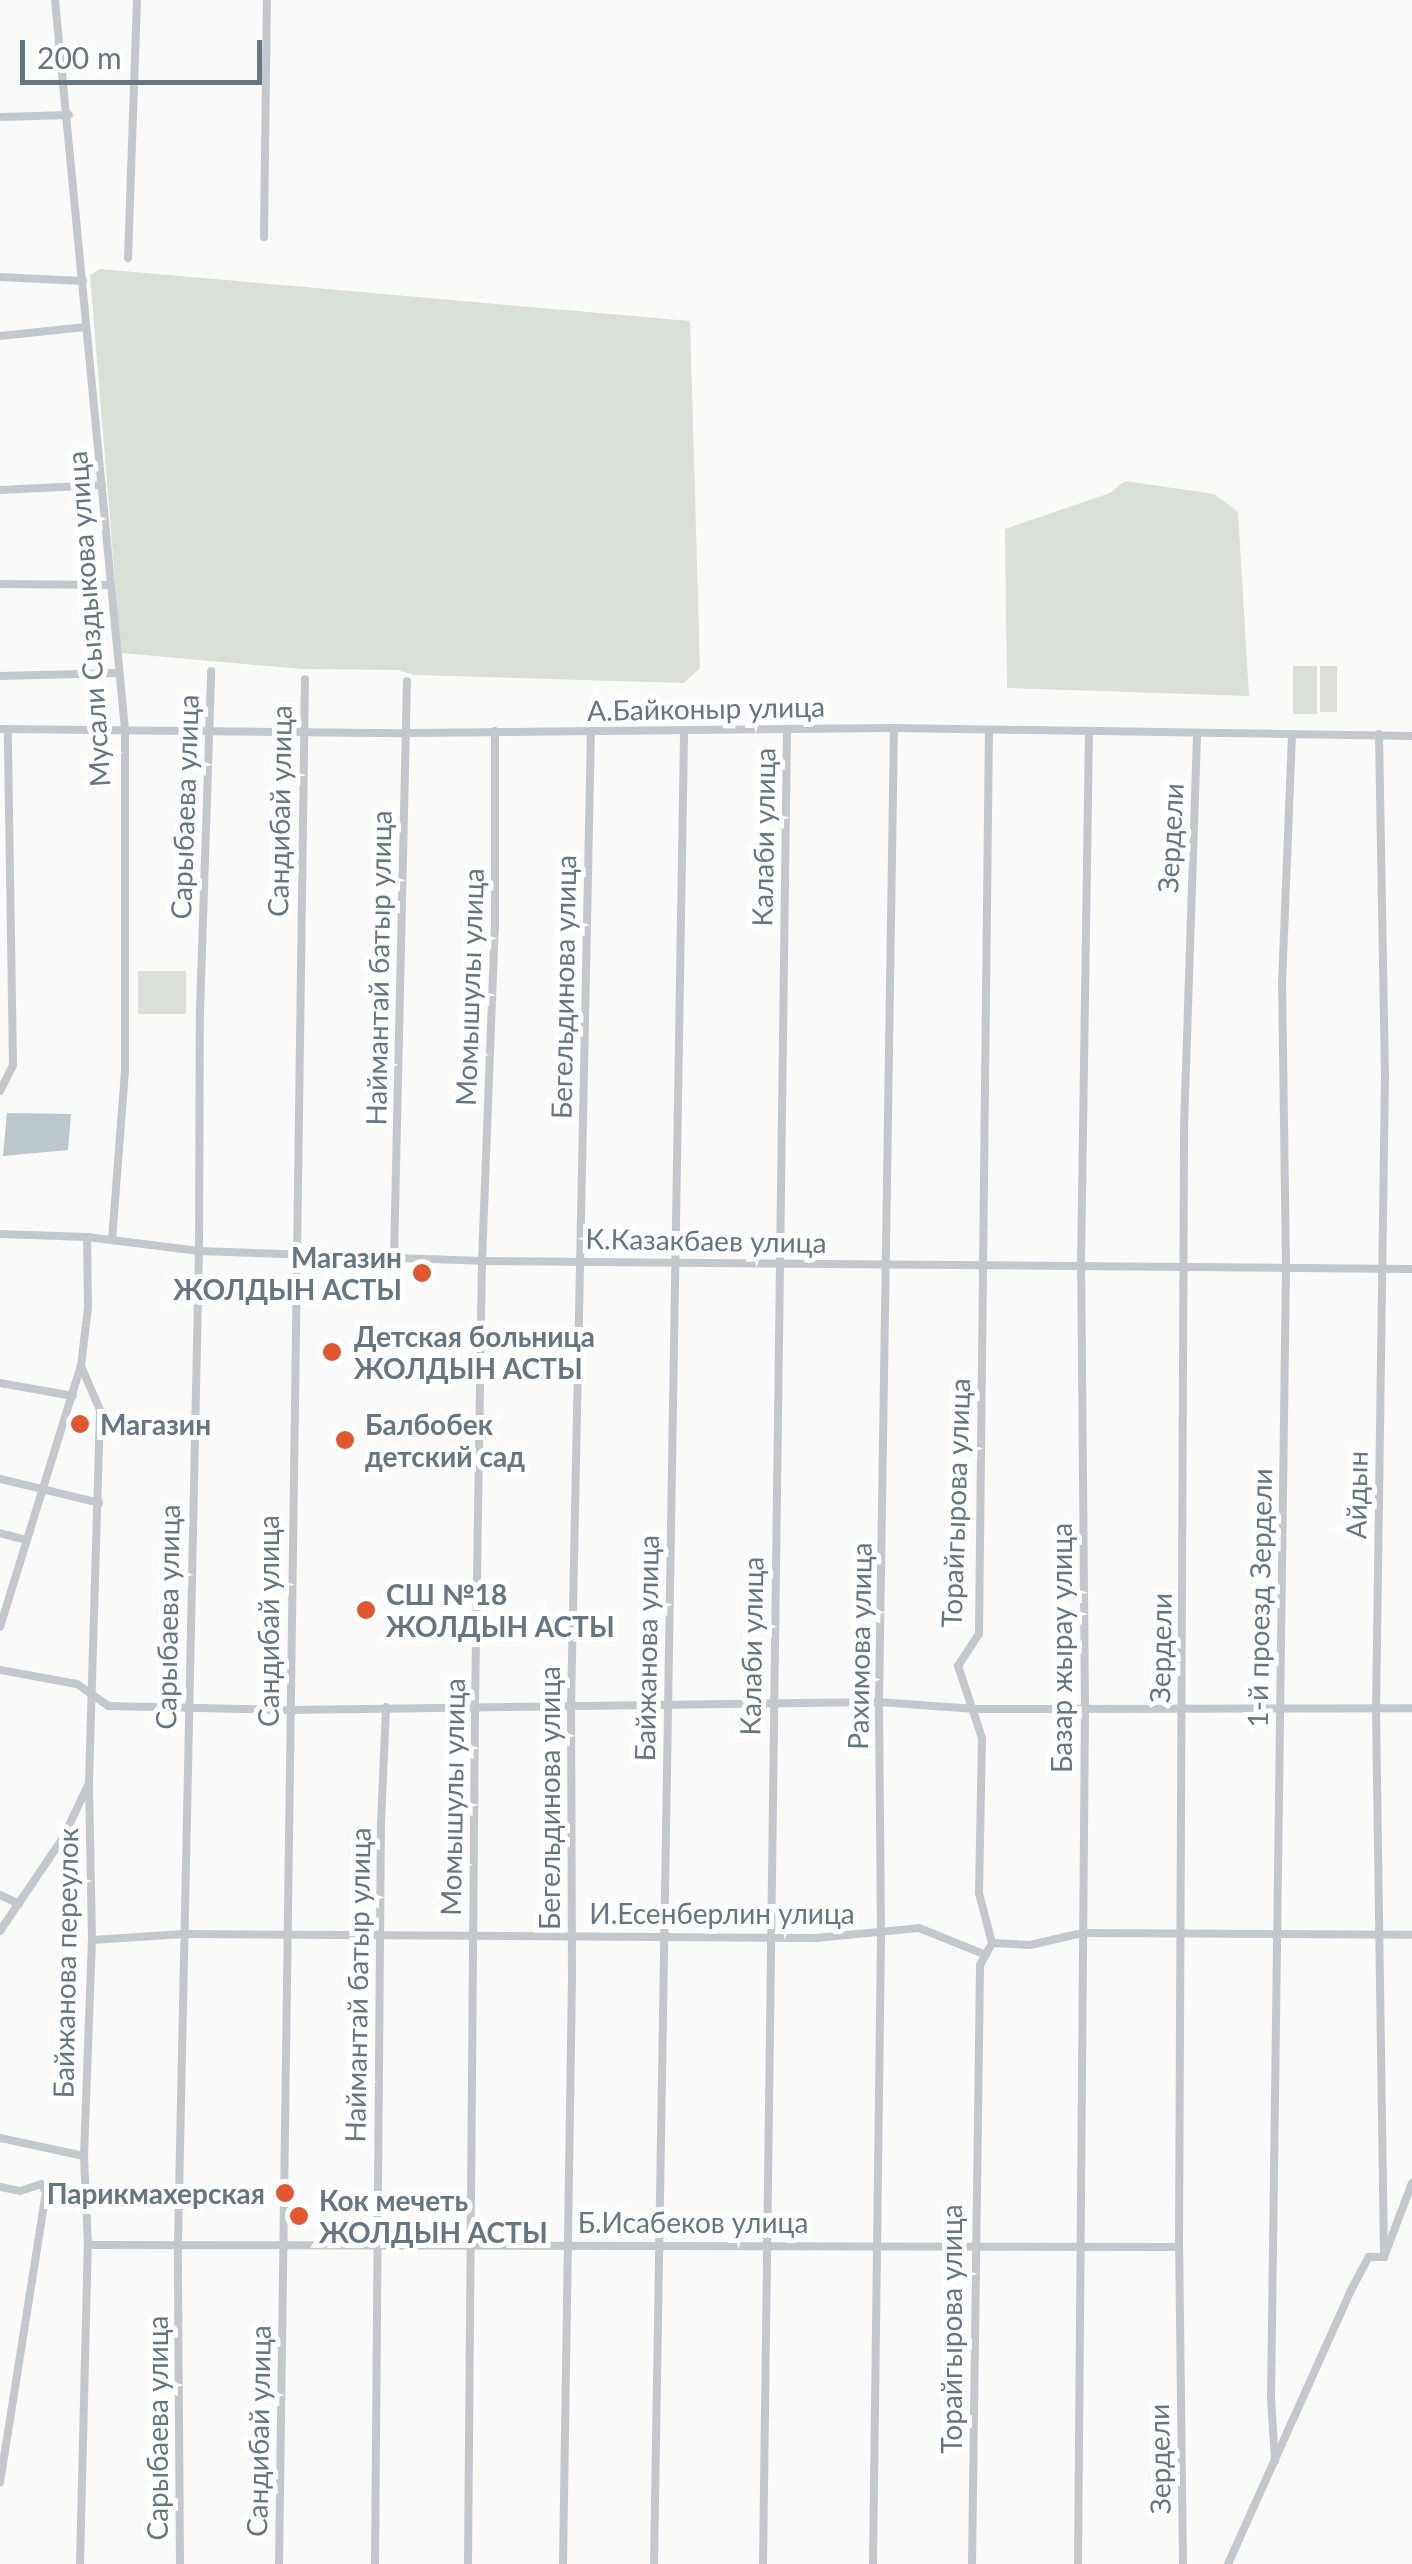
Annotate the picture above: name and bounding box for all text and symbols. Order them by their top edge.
scale bar [25,20,268,82]
text: 200 m [37,39,122,75]
street label: Мусали Сыздыкова улица [59,450,117,788]
street label: А.Байконыр улица [587,689,825,727]
street label: Сарыбаева улица [163,694,205,920]
street label: Сандибай улица [260,705,298,917]
street label: Калаби улица [745,747,781,927]
street label: Зердели [1150,782,1190,894]
street label: Наймантай батыр улица [358,810,398,1126]
street label: Бегельдинова улица [544,855,582,1119]
street label: Момышулы улица [448,868,490,1106]
street label: К.Казакбаев улица [585,1221,827,1259]
place label: Магазин ЖОЛДЫН АСТЫ [173,1240,402,1306]
marker: Магазин ЖОЛДЫН АСТЫ [411,1262,433,1284]
place label: Детская больница ЖОЛДЫН АСТЫ [354,1319,595,1385]
marker: Детская больница ЖОЛДЫН АСТЫ [319,1339,345,1365]
street label: Торайгырова улица [934,1378,976,1628]
place label: Магазин [100,1407,211,1441]
place label: Балбобек детский сад [365,1407,525,1473]
marker: Магазин [69,1413,91,1435]
marker: Балбобек детский сад [334,1429,356,1451]
street label: Айдын [1338,1451,1374,1539]
street label: 1-й проезд Зердели [1240,1468,1278,1728]
street label: Сарыбаева улица [148,1504,186,1730]
street label: Сандибай улица [251,1515,285,1727]
street label: Базар жырау улица [1044,1523,1078,1773]
street label: Байжанова улица [627,1535,665,1761]
street label: Рахимова улица [840,1542,878,1750]
street label: Калаби улица [733,1556,769,1736]
place label: СШ №18 ЖОЛДЫН АСТЫ [386,1577,615,1643]
street label: Зердели [1142,1593,1178,1703]
marker: СШ №18 ЖОЛДЫН АСТЫ [355,1599,377,1621]
street label: Бегельдинова улица [532,1666,566,1930]
street label: Момышулы улица [433,1678,471,1916]
street label: Наймантай батыр улица [337,1827,377,2143]
street label: Байжанова переулок [46,1828,84,2098]
street label: И.Есенберлин улица [589,1896,855,1930]
place label: Парикмахерская [47,2176,265,2210]
marker: Парикмахерская [274,2182,296,2204]
place label: Кок мечеть ЖОЛДЫН АСТЫ [319,2183,548,2249]
street label: Торайгырова улица [934,2204,968,2454]
marker: Кок мечеть ЖОЛДЫН АСТЫ [288,2205,310,2227]
street label: Б.Исабеков улица [578,2205,808,2239]
street label: Сарыбаева улица [140,2315,174,2541]
street label: Сандибай улица [239,2325,277,2537]
street label: Зердели [1141,2404,1177,2514]

